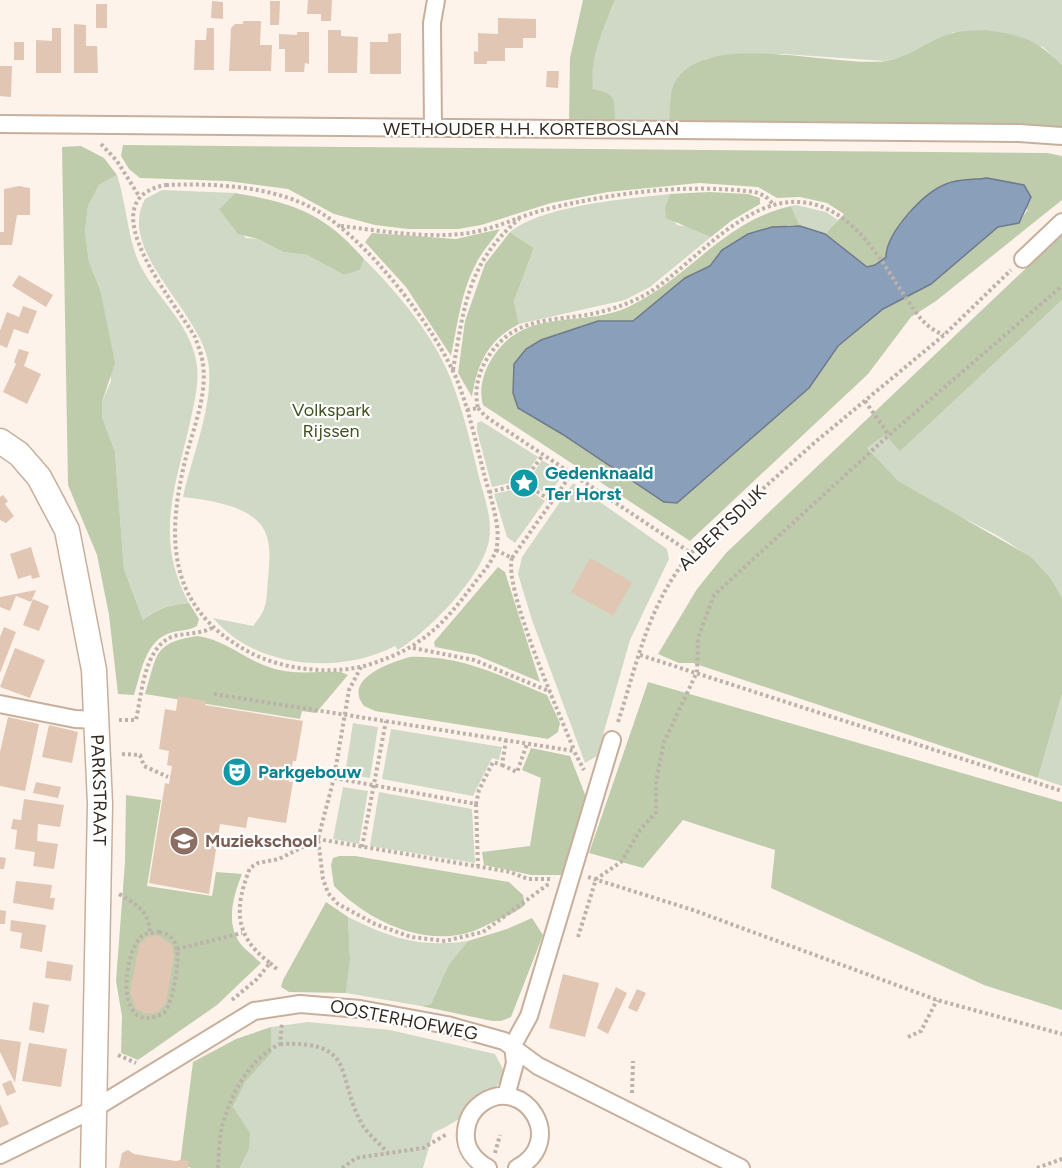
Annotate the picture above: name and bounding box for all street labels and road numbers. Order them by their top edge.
street label: WETHOUDER H.H. KORTEBOSLAAN [383,118,679,140]
street label: ALBERTSDIJK [674,481,770,575]
street label: PARKSTRAAT [86,734,111,846]
street label: OOSTERHOFWEG [328,995,480,1045]

